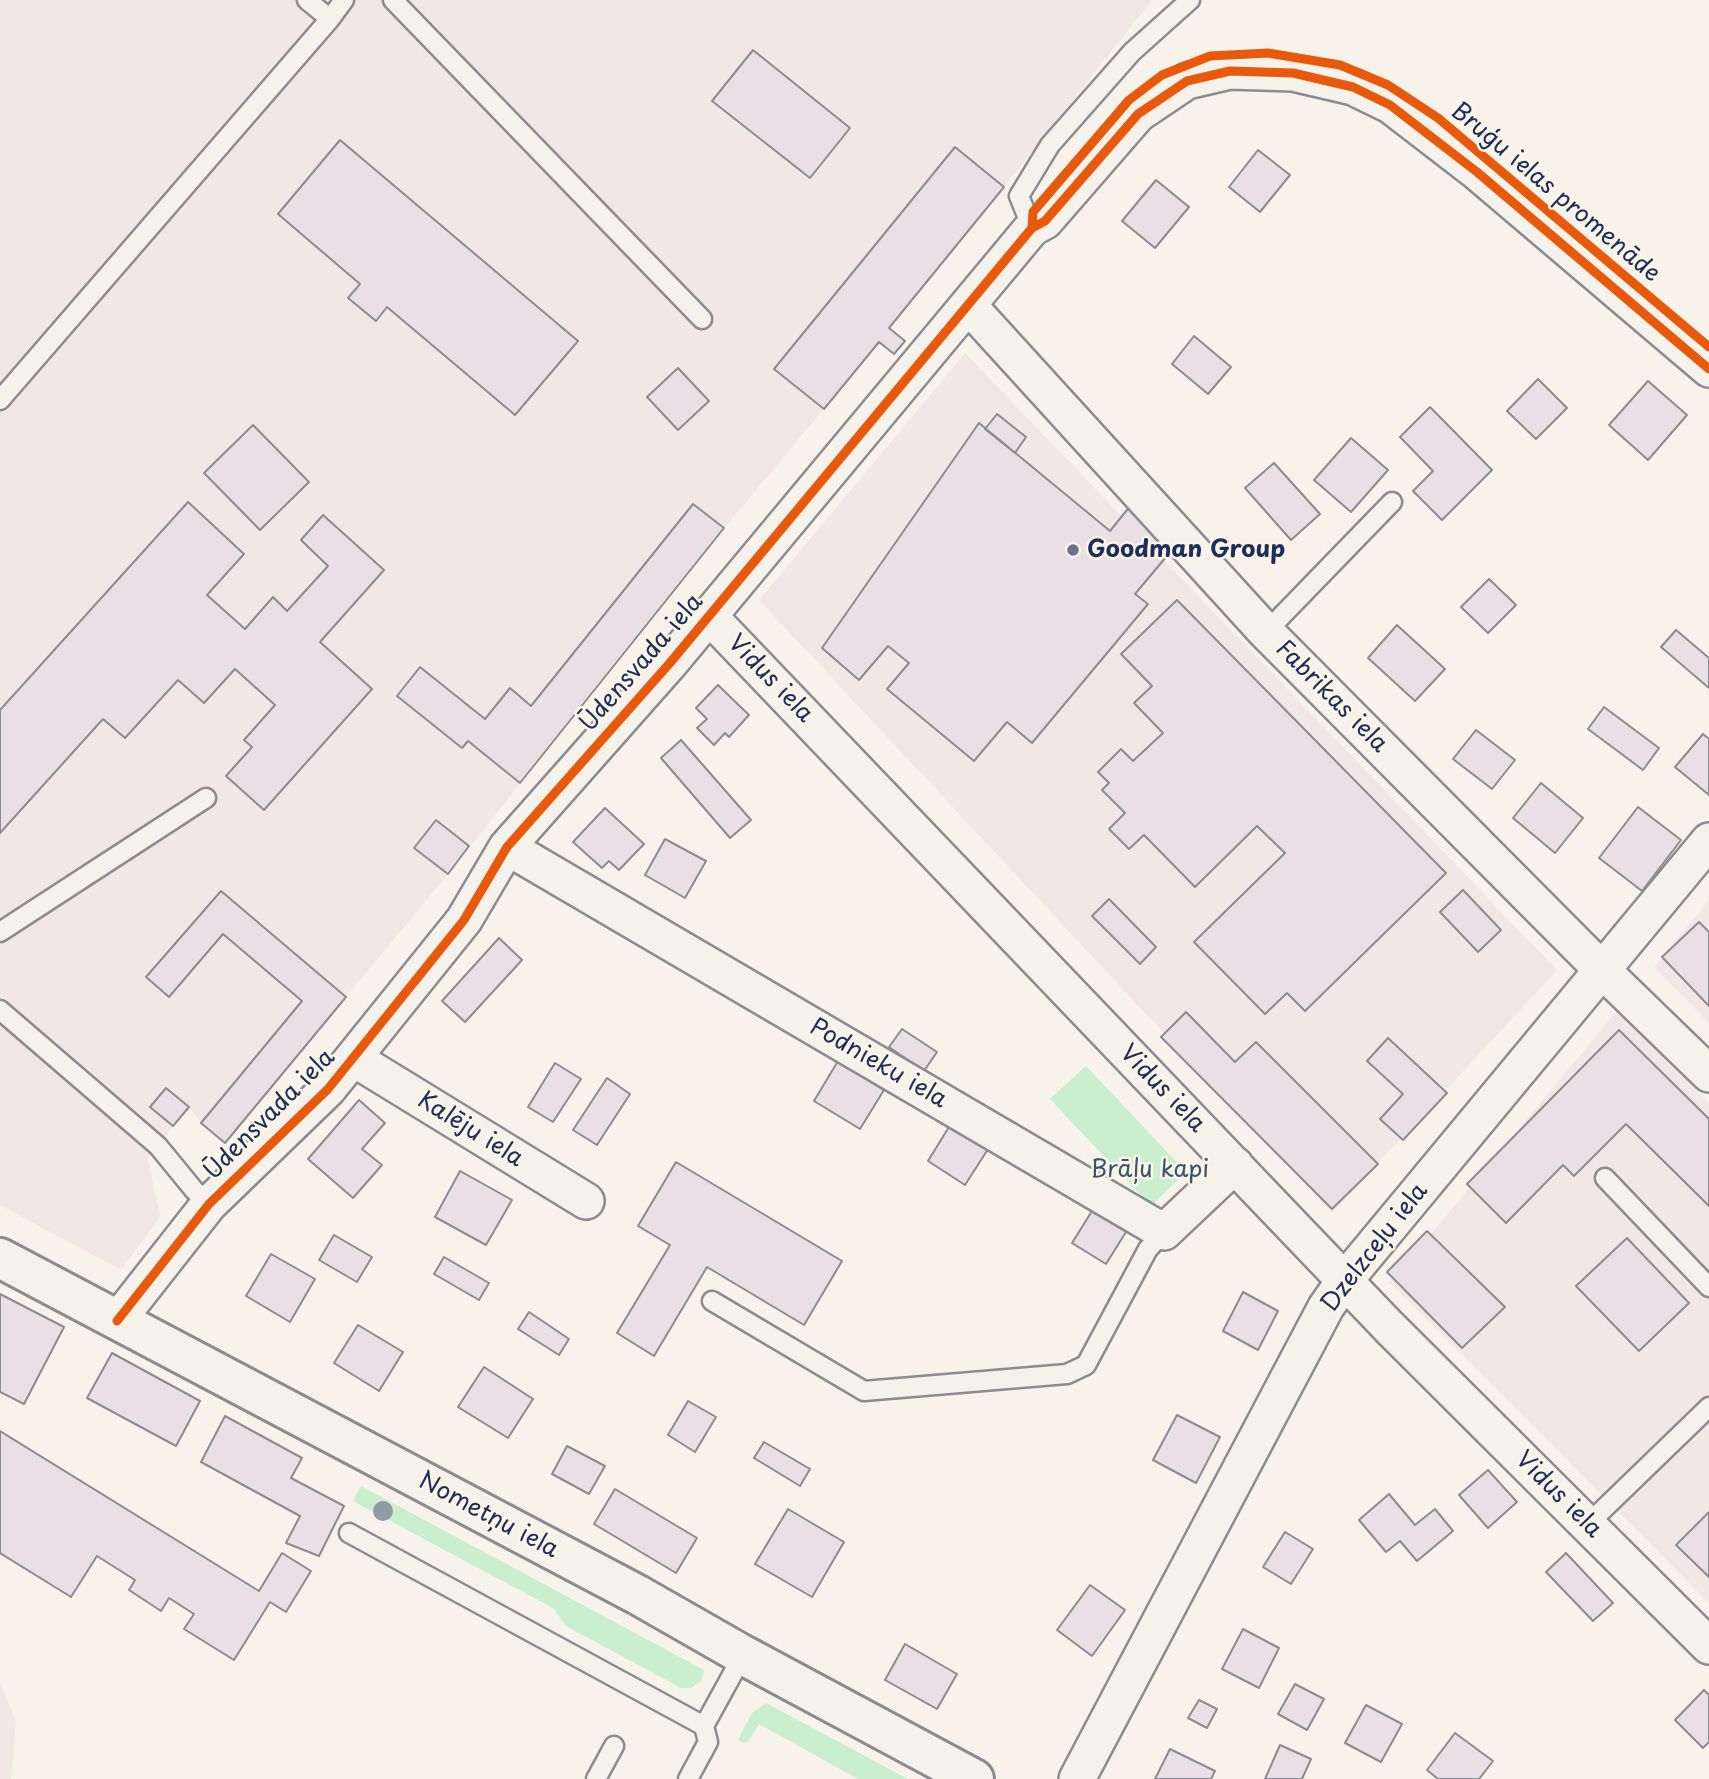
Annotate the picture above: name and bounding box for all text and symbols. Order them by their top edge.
street label: Bruģu ielas promenāde [1445,97,1665,289]
place label: Goodman Group [1087,536,1285,564]
marker: Goodman Group [1065,542,1081,558]
street label: Ūdensvada iela [574,588,710,738]
street label: Vidus iela [721,629,819,729]
street label: Fabrikas iela [1269,635,1393,759]
street label: Podnieku iela [804,1013,952,1115]
street label: Vidus iela [1113,1039,1211,1139]
street label: Ūdensvada iela [199,1044,341,1186]
street label: Kalēju iela [412,1086,528,1174]
park label: Brāļu kapi [1091,1156,1209,1184]
street label: Dzelzceļu iela [1316,1178,1434,1318]
street label: Vidus iela [1509,1446,1607,1544]
street label: Nometņu iela [413,1467,563,1565]

